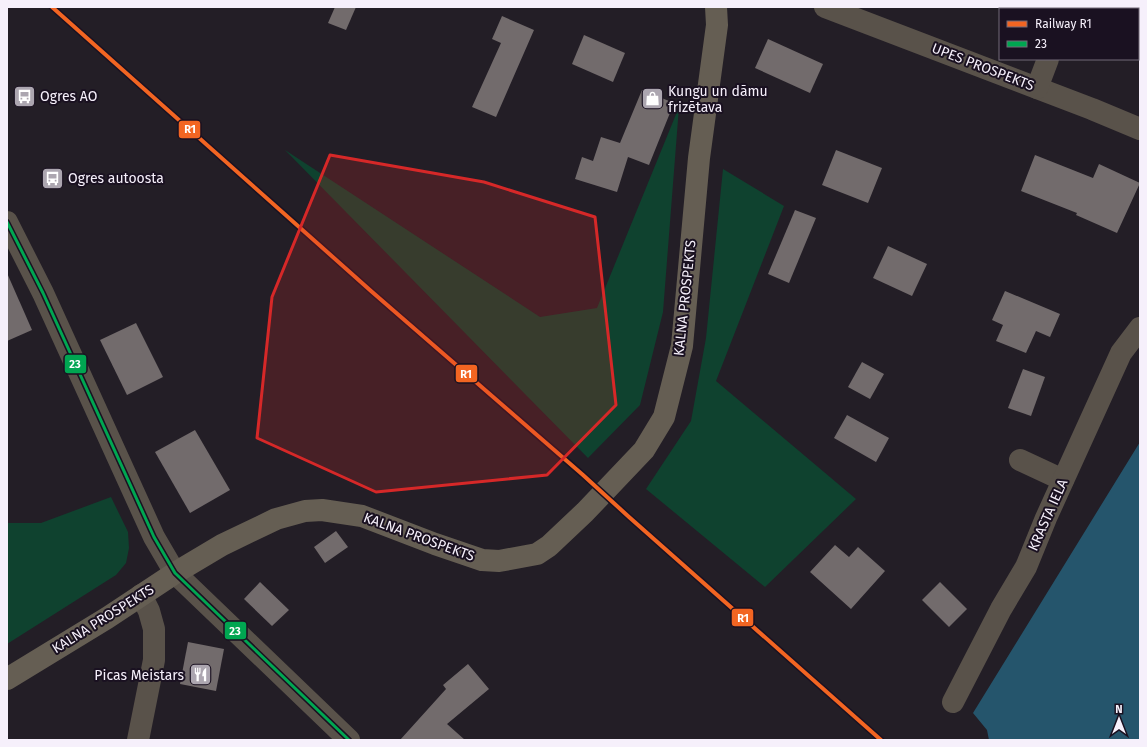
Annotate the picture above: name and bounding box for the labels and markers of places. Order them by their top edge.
bus stop icon: Ogres AO [11,83,37,109]
place label: Kungu un dāmu frizētava [668,83,768,116]
shop icon: Kungu un dāmu frizētava [639,86,665,112]
place label: Ogres AO [40,88,97,105]
bus stop icon: Ogres autoosta [39,165,65,191]
place label: Ogres autoosta [68,170,164,187]
restaurant icon: Picas Meistars [187,662,213,688]
place label: Picas Meistars [94,667,184,684]

